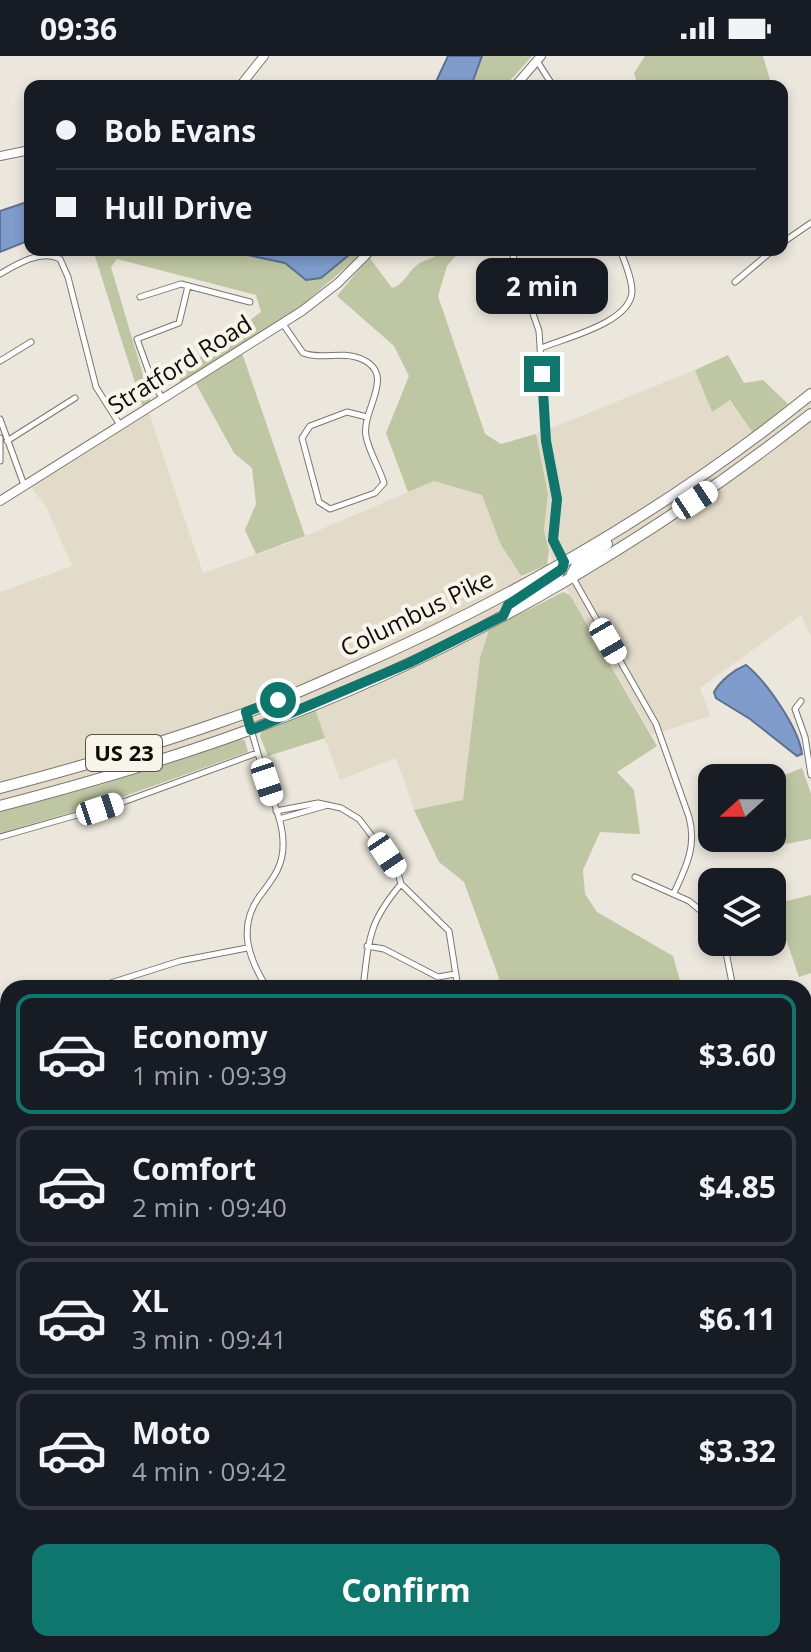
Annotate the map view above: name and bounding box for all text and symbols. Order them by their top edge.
text: 09:36 [40,8,117,49]
text: Bob Evans [104,110,256,151]
text: Hull Drive [104,187,253,228]
callout: 2 min [476,258,608,314]
text: 2 min [506,268,578,304]
street label: Stratford Road [101,306,257,421]
route end [524,356,560,392]
car [668,477,722,523]
street label: Columbus Pike [334,561,498,664]
car [586,614,630,668]
route start [260,682,296,718]
road number: US 23 [86,735,162,771]
car [248,755,286,809]
north arrow [698,764,786,852]
map controls [698,764,786,956]
car [73,790,127,828]
car [364,828,410,882]
button: layers [698,868,786,956]
text: Economy [132,1016,268,1057]
icon: car [36,1018,108,1090]
text: $3.60 [699,1034,776,1075]
text: 1 min · 09:39 [132,1057,287,1093]
text: Comfort [132,1148,256,1189]
icon: car [36,1150,108,1222]
text: $4.85 [699,1166,776,1207]
text: 2 min · 09:40 [132,1189,287,1225]
text: XL [132,1280,169,1321]
icon: car [36,1282,108,1354]
text: $6.11 [699,1298,776,1339]
text: 3 min · 09:41 [132,1321,287,1357]
text: Moto [132,1412,210,1453]
icon: car [36,1414,108,1486]
text: $3.32 [699,1430,776,1471]
text: 4 min · 09:42 [132,1453,287,1489]
button: Confirm [32,1544,780,1636]

